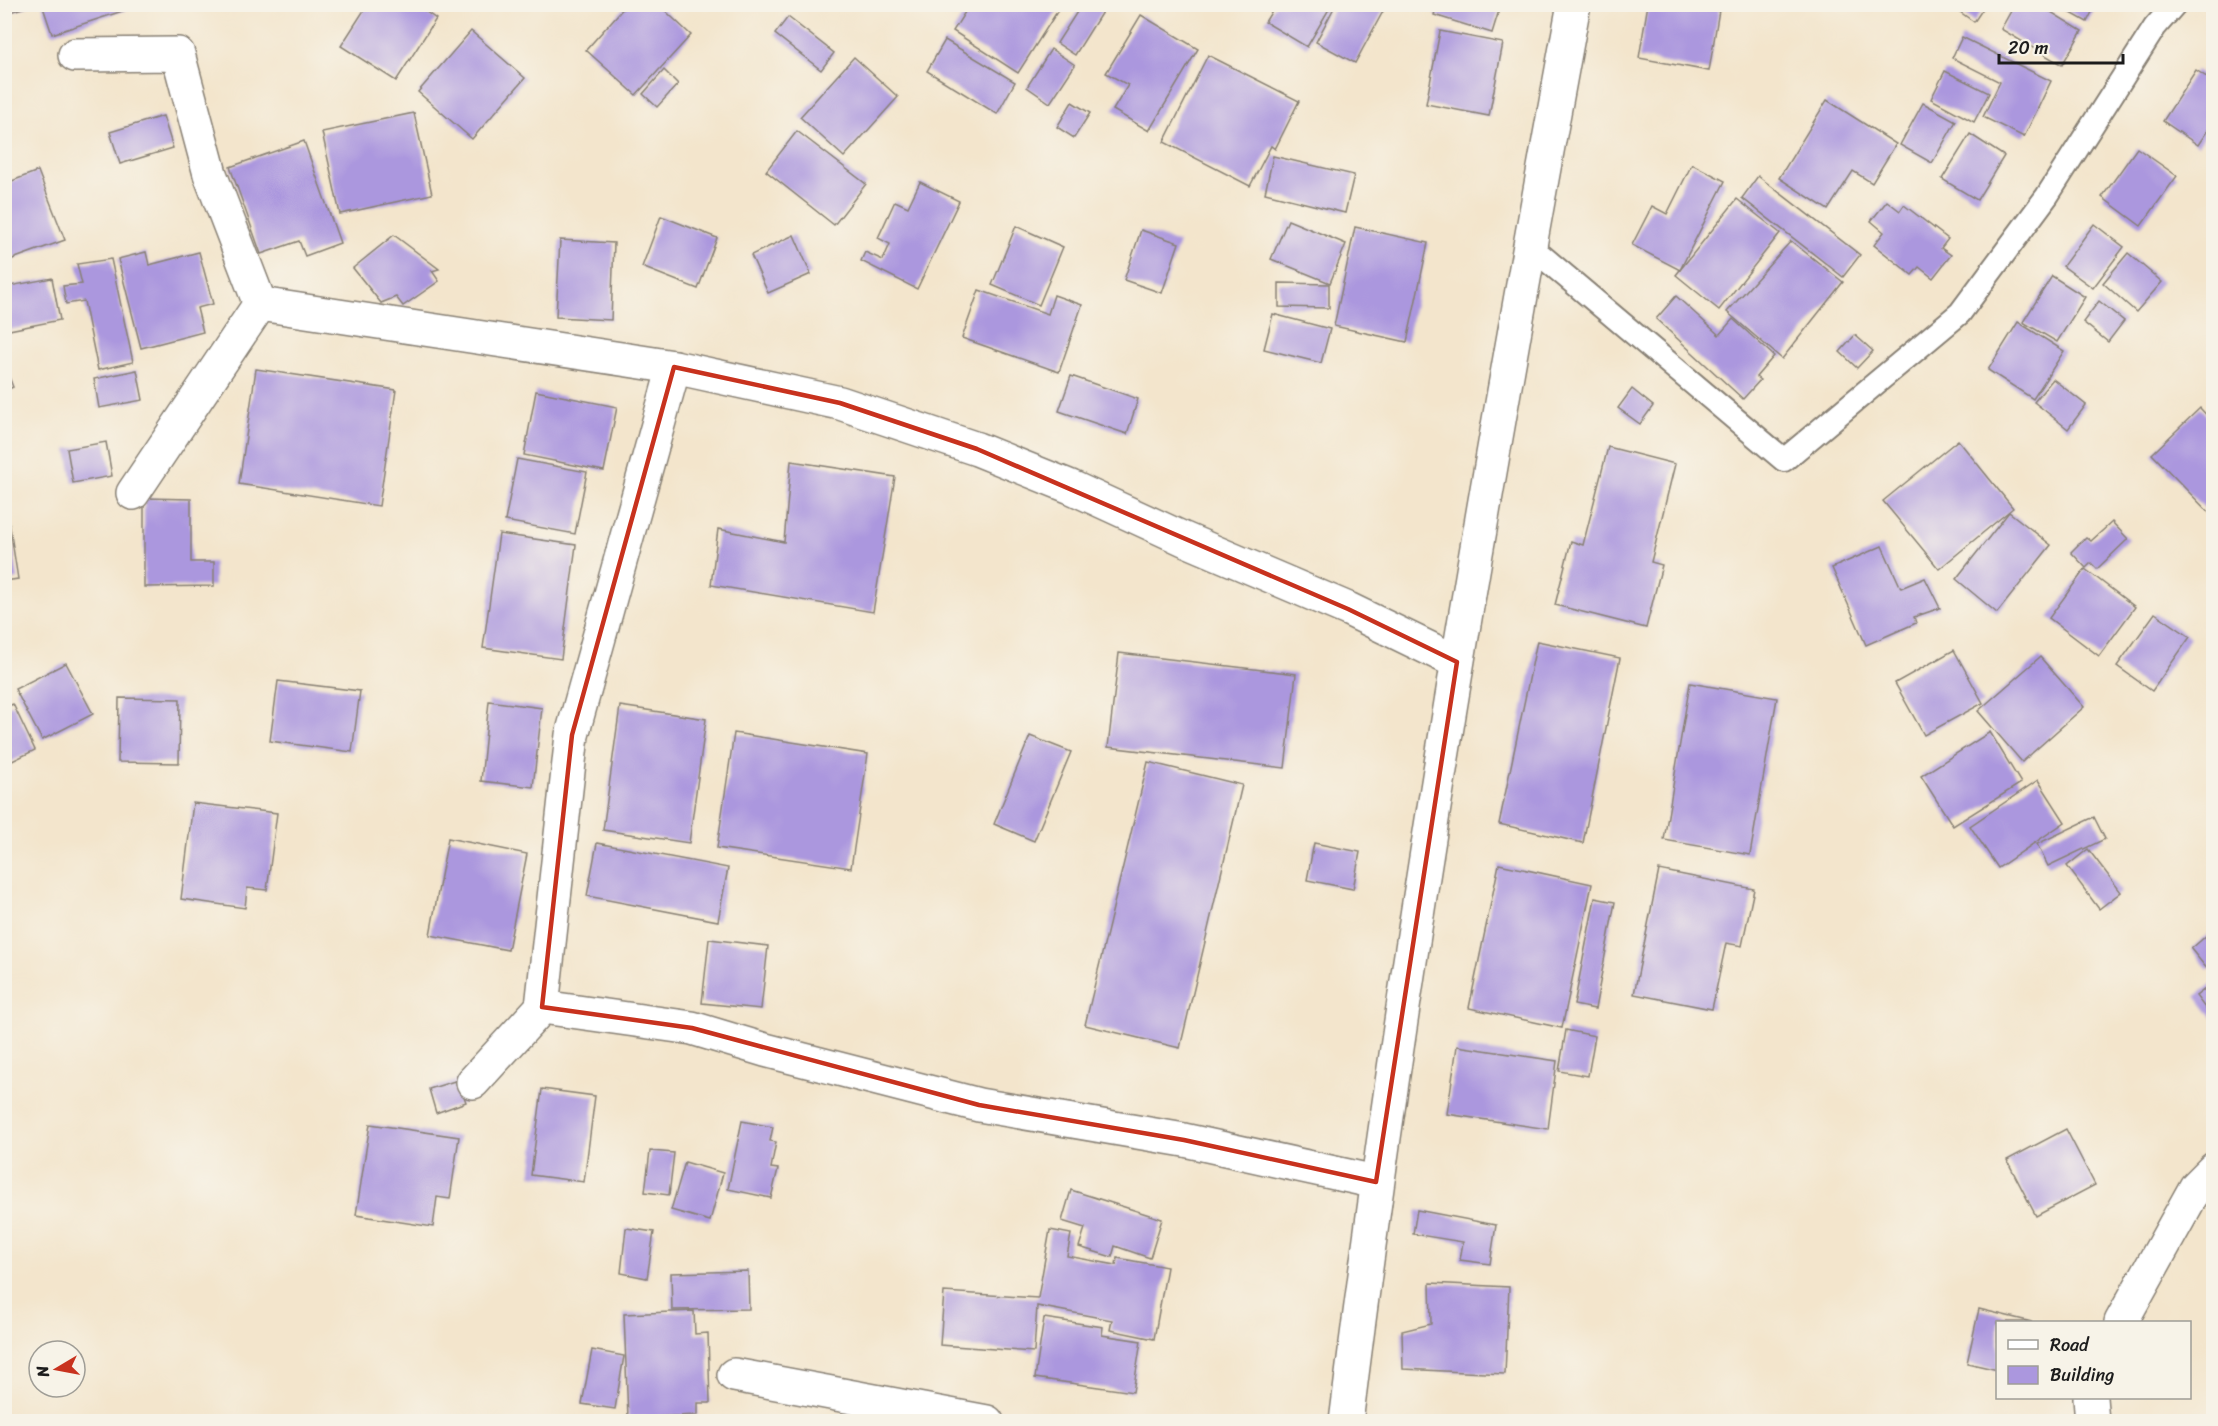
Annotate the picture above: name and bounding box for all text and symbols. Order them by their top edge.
scale bar [1999,27,2124,65]
text: 20 m [2008,32,2048,64]
legend [1996,1321,2191,1399]
text: Road [2050,1329,2090,1361]
north arrow [27,1339,87,1399]
text: Building [2050,1359,2114,1391]
text: N [27,1363,58,1380]

